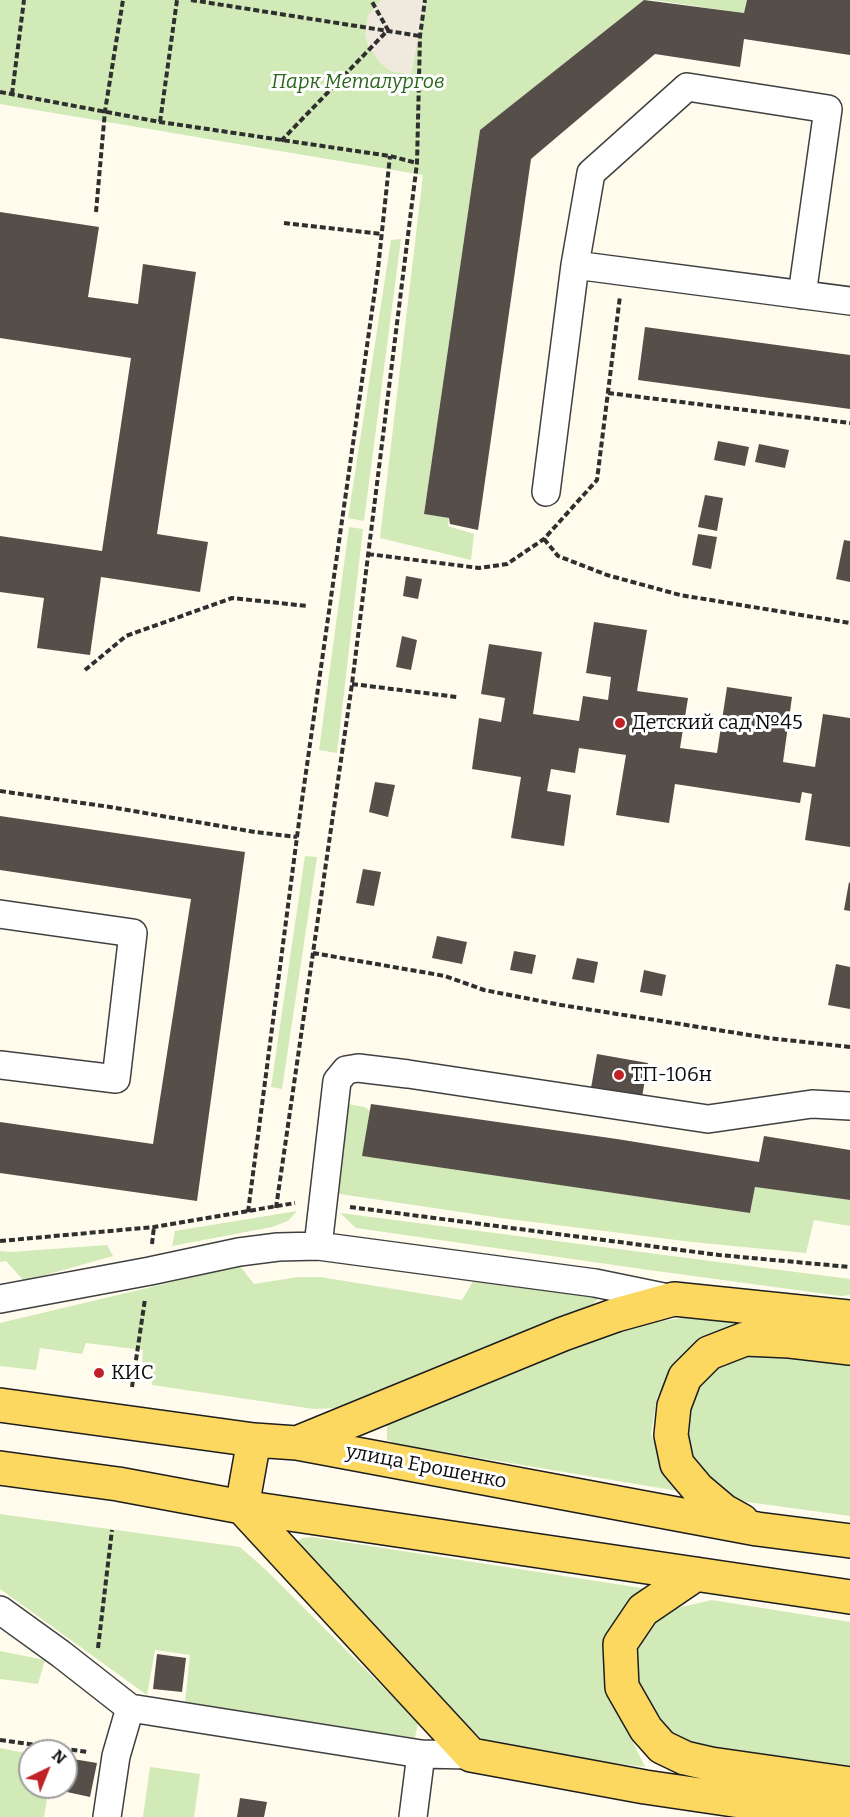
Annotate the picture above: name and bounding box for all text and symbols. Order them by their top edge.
park label: Парк Металургов [271,70,445,94]
place label: Детский сад №45 [632,711,803,735]
marker: Детский сад №45 [613,716,627,730]
place label: ТП-106н [631,1063,712,1087]
marker: ТП-106н [612,1068,626,1082]
place label: КИС [111,1361,154,1385]
marker: КИС [92,1366,106,1380]
street label: улица Ерошенко [344,1440,508,1494]
north arrow [18,1739,78,1799]
text: N [48,1746,70,1768]

